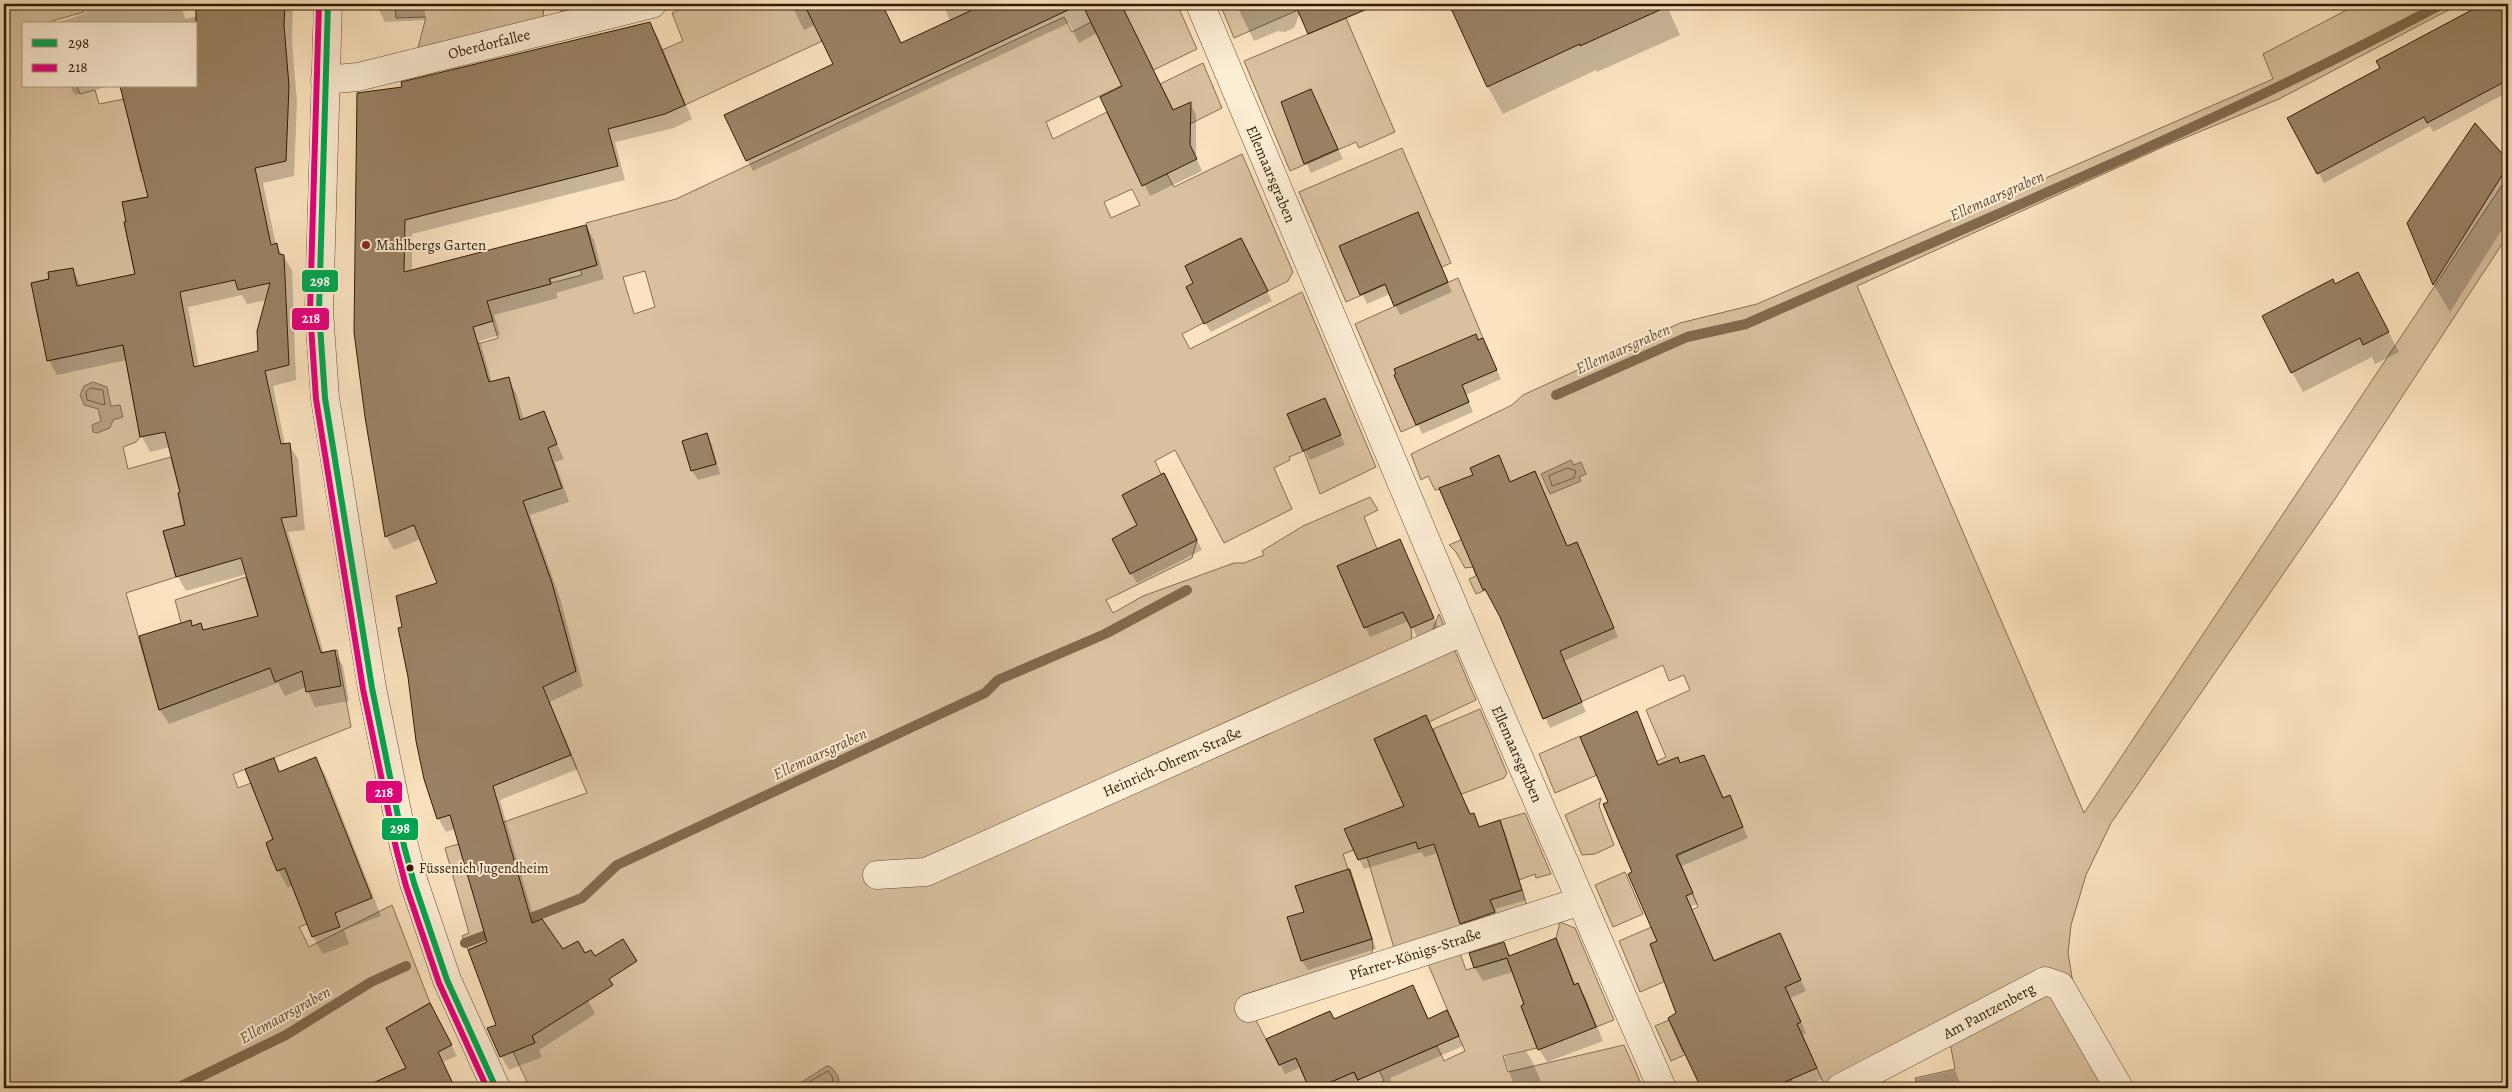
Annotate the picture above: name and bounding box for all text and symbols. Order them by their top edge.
legend [22,22,198,88]
street label: Oberdorfallee [446,24,533,64]
text: 298 [68,33,89,53]
text: 218 [68,57,88,77]
street label: Ellemaarsgraben [1242,122,1300,226]
water label: Ellemaarsgraben [1946,165,2048,227]
place label: Mahlbergs Garten [376,235,486,255]
marker: Mahlbergs Garten [360,239,372,251]
line badge: 298 [301,269,339,293]
text: 298 [310,272,330,291]
line badge: 218 [291,307,330,331]
text: 218 [302,309,321,328]
water label: Ellemaarsgraben [1572,318,1674,380]
street label: Ellemaarsgraben [1487,703,1547,805]
street label: Heinrich-Ohrem-Straße [1099,722,1245,802]
water label: Ellemaarsgraben [770,723,871,785]
line badge: 218 [365,780,403,804]
text: 218 [375,783,394,802]
line badge: 298 [381,817,419,841]
text: 298 [390,819,410,838]
place label: Füssenich Jugendheim [419,859,549,878]
marker: Füssenich Jugendheim [405,863,415,873]
street label: Pfarrer-Königs-Straße [1346,923,1484,985]
street label: Am Pantzenberg [1939,978,2039,1044]
water label: Ellemaarsgraben [235,981,335,1049]

